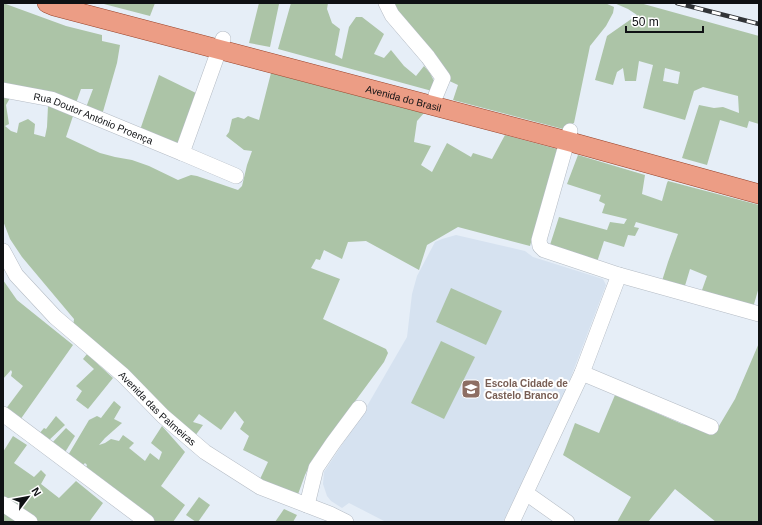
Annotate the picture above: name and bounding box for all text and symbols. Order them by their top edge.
scale bar [626,8,703,34]
text: 50 m [632,15,659,29]
street label: Avenida do Brasil [364,83,442,114]
street label: Rua Doutor António Proença [33,91,155,147]
street label: Avenida das Palmeiras [117,369,198,448]
school or university icon: Escola Cidade de Castelo Branco [460,378,482,400]
place label: Escola Cidade de Castelo Branco [485,378,568,401]
north arrow [8,477,48,517]
text: N [29,485,44,498]

